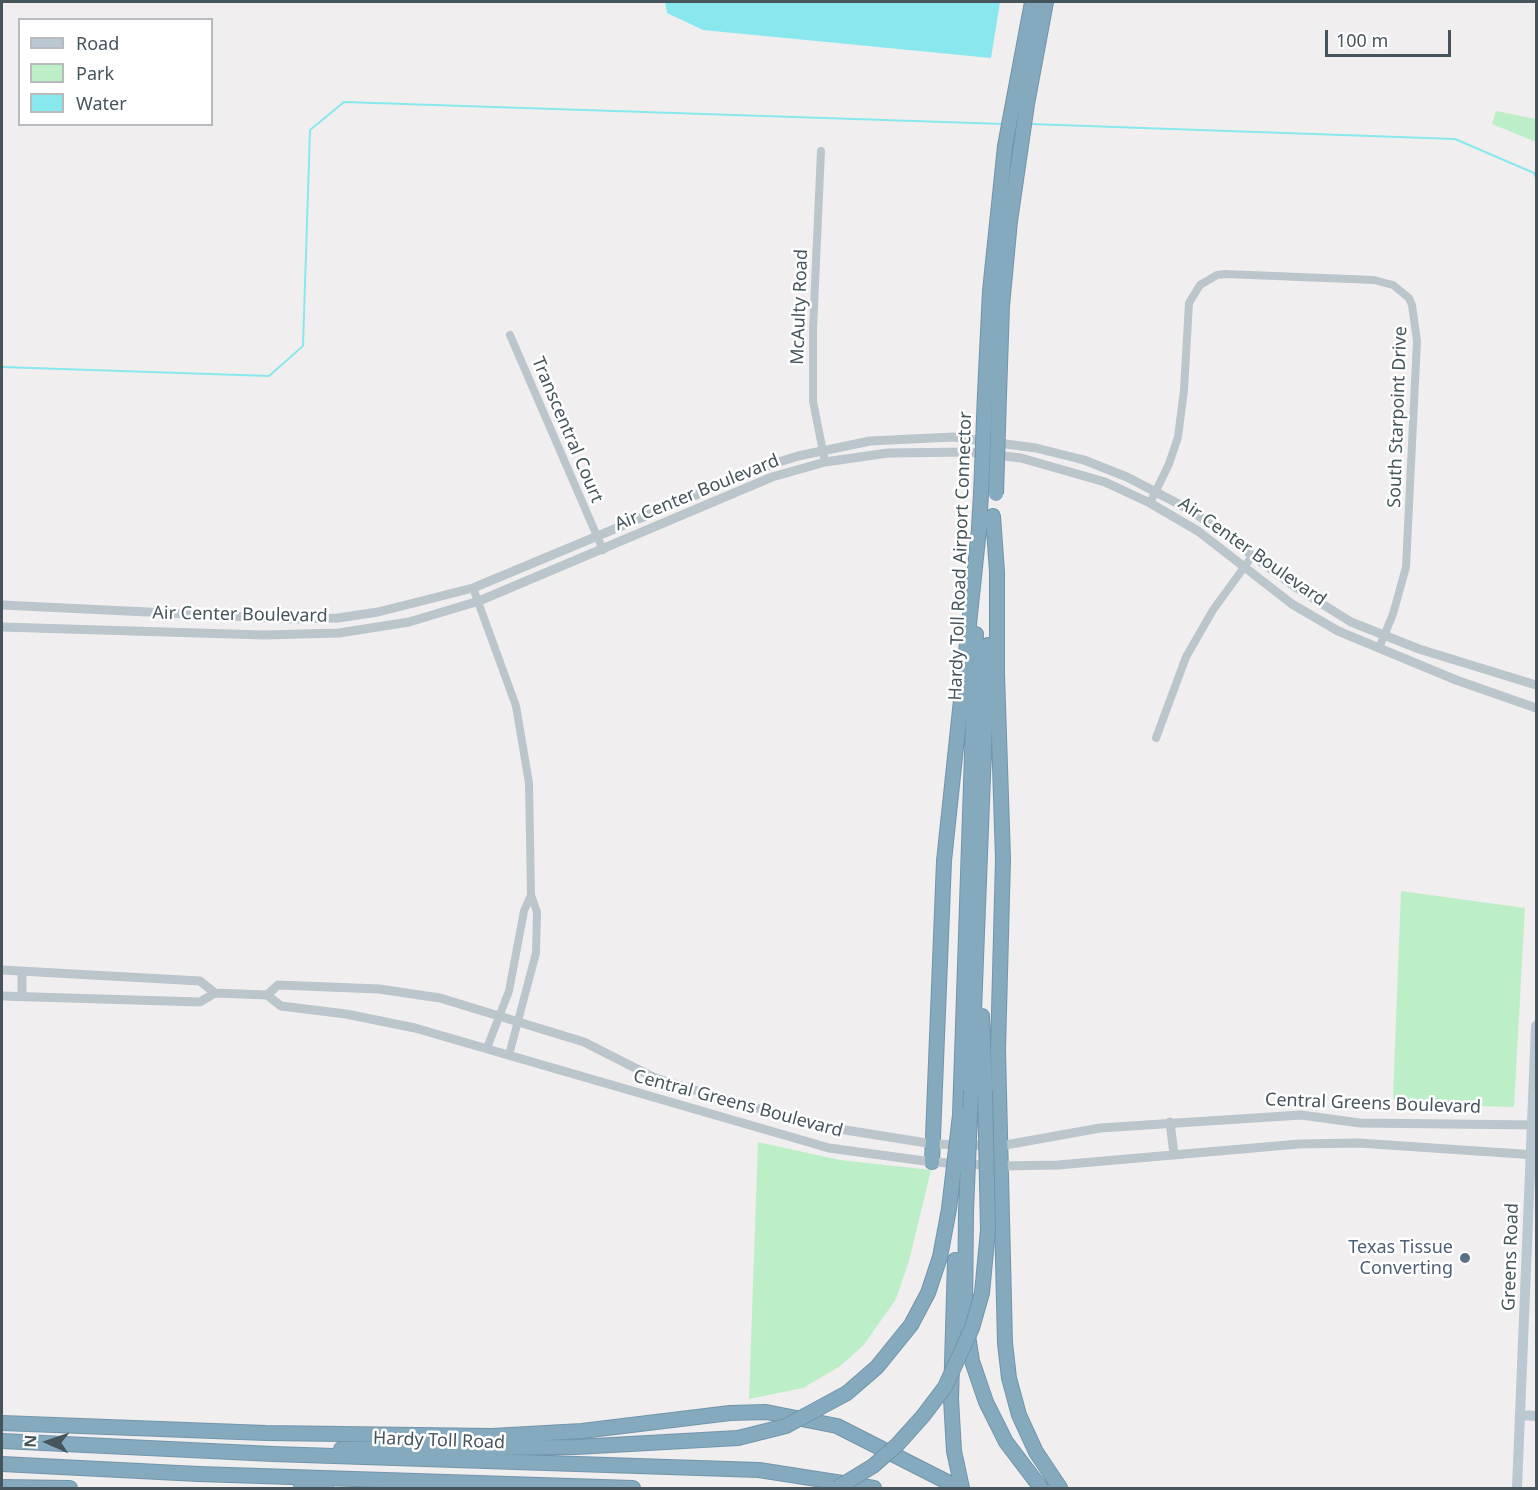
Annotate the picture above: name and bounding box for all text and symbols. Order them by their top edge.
legend [18,18,213,126]
scale bar [1328,18,1454,56]
text: 100 m [1336,28,1388,52]
text: Road [76,31,119,55]
text: Park [76,61,114,85]
text: Water [76,91,127,115]
street label: McAulty Road [787,249,813,365]
street label: South Starpoint Drive [1384,326,1412,508]
street label: Transcentral Court [527,354,607,506]
street label: Hardy Toll Road Airport Connector [945,411,977,701]
street label: Air Center Boulevard [612,450,782,536]
street label: Air Center Boulevard [1174,493,1330,611]
street label: Air Center Boulevard [152,603,328,627]
street label: Central Greens Boulevard [631,1066,845,1142]
street label: Central Greens Boulevard [1265,1089,1481,1119]
street label: Greens Road [1498,1203,1524,1311]
place label: Texas Tissue Converting [1348,1237,1453,1280]
marker: Texas Tissue Converting [1458,1251,1472,1265]
north arrow [18,1412,78,1472]
street label: Hardy Toll Road [373,1428,505,1454]
text: N [19,1434,41,1448]

